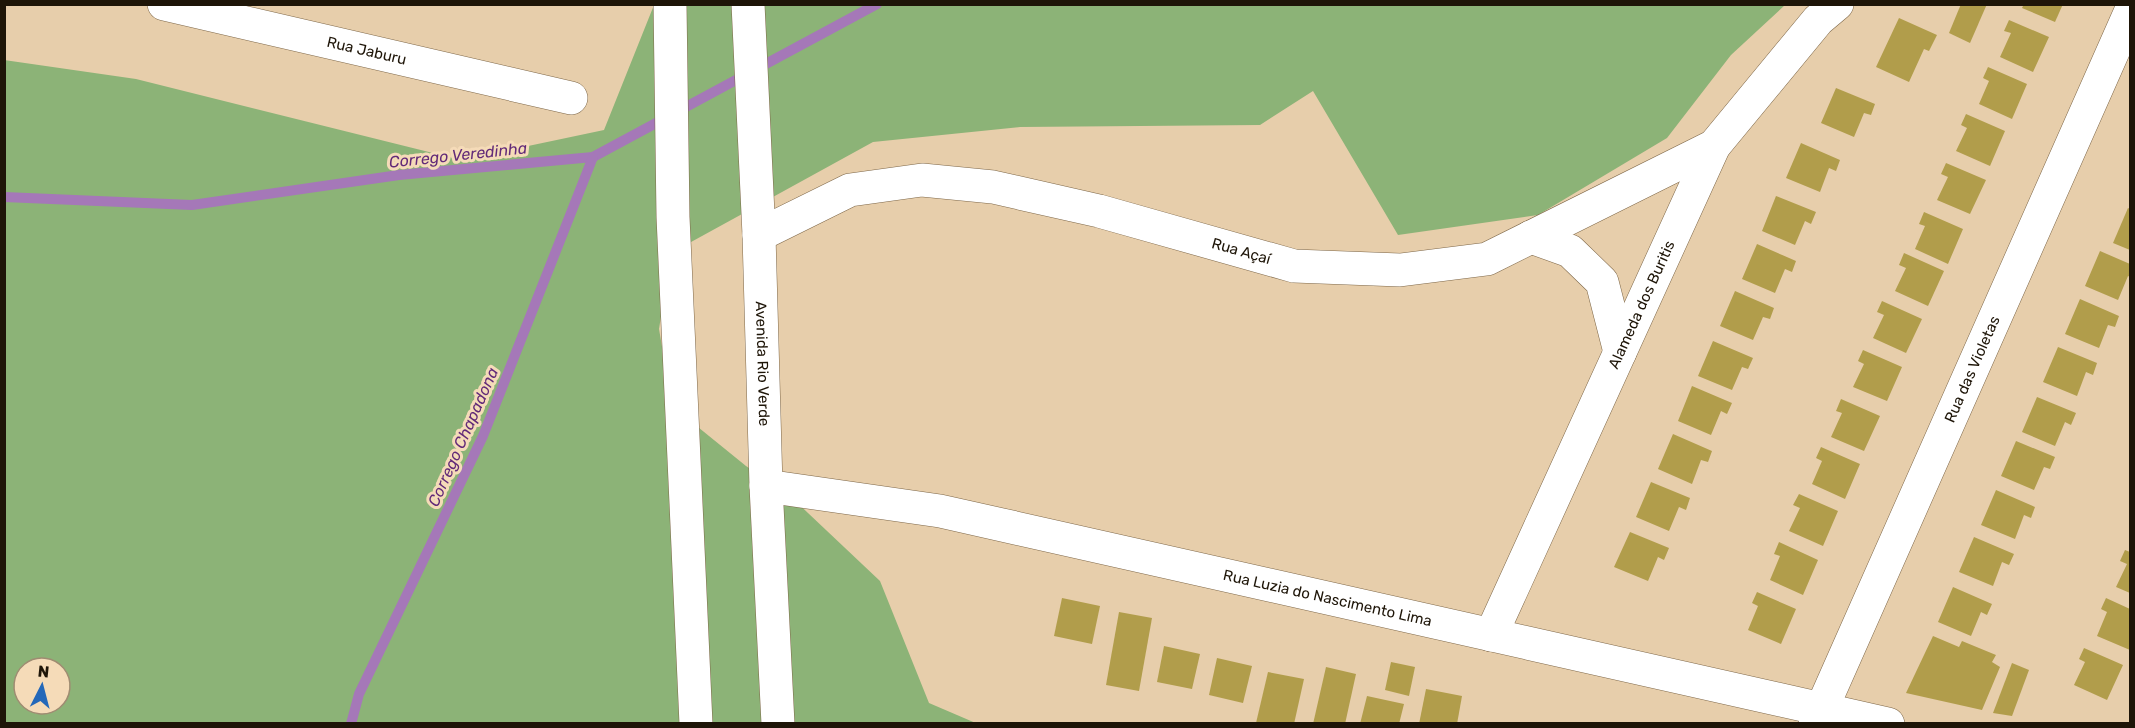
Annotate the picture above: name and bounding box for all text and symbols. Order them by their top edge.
street label: Rua Jaburu [325,33,408,69]
water label: Corrego Veredinha [388,138,528,172]
street label: Rua Açaí [1210,234,1274,268]
street label: Alameda dos Buritis [1605,237,1679,372]
street label: Avenida Rio Verde [752,301,773,427]
street label: Rua das Violetas [1941,313,2004,425]
water label: Corrego Chapadona [424,365,502,509]
street label: Rua Luzia do Nascimento Lima [1221,566,1434,630]
north arrow [12,656,72,716]
text: N [37,662,50,682]

